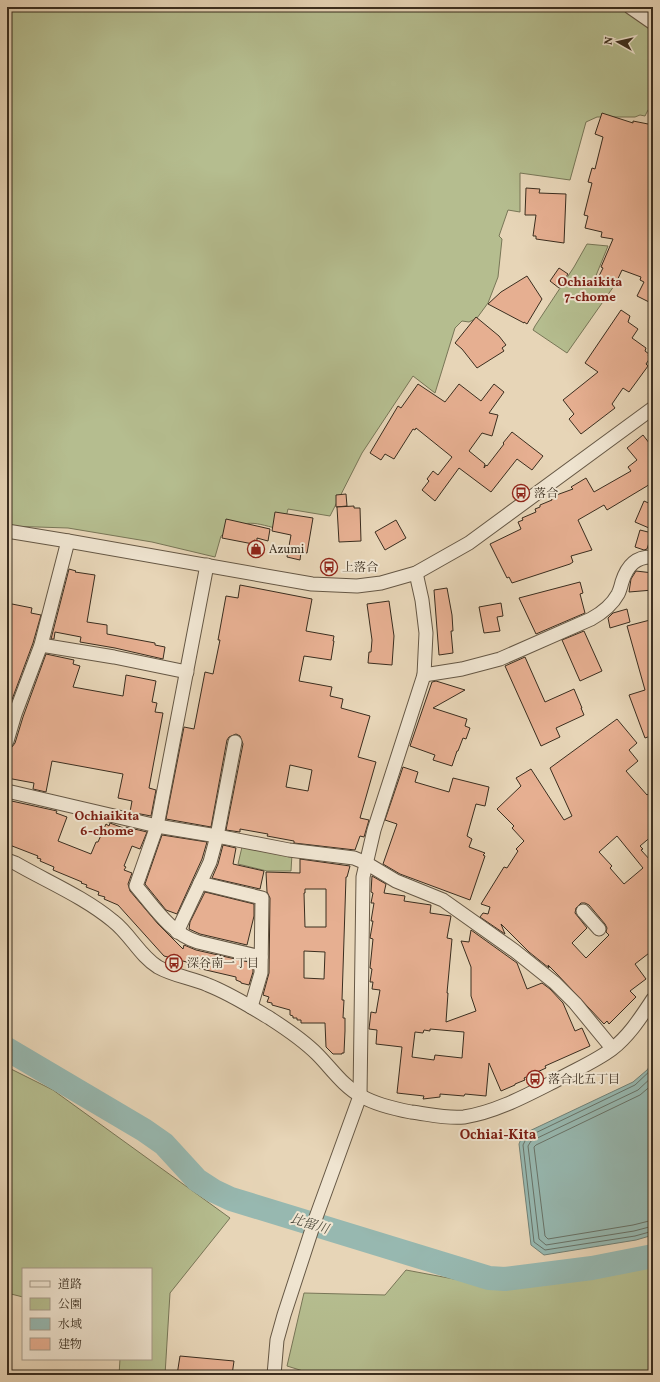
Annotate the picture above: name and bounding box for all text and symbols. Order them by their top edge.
north arrow [598,22,638,62]
text: N [602,36,618,46]
district label: Ochiaikita 7-chome [558,274,622,307]
bus stop icon: 落合 [511,483,531,503]
place label: 落合 [534,486,558,502]
shop icon: Azumi [246,539,266,559]
place label: Azumi [269,542,305,558]
bus stop icon: 上落合 [319,557,339,577]
place label: 上落合 [342,560,378,576]
district label: Ochiaikita 6-chome [75,808,139,841]
bus stop icon: 深谷南一丁目 [164,953,184,973]
place label: 深谷南一丁目 [187,956,259,972]
bus stop icon: 落合北五丁目 [525,1069,545,1089]
place label: 落合北五丁目 [548,1072,620,1088]
district label: Ochiai-Kita [460,1126,537,1145]
water label: 比留川 [288,1211,333,1240]
legend [22,1268,152,1360]
text: 道路 [58,1277,82,1293]
text: 公園 [58,1297,82,1313]
text: 水域 [58,1317,82,1333]
text: 建物 [58,1337,82,1353]

